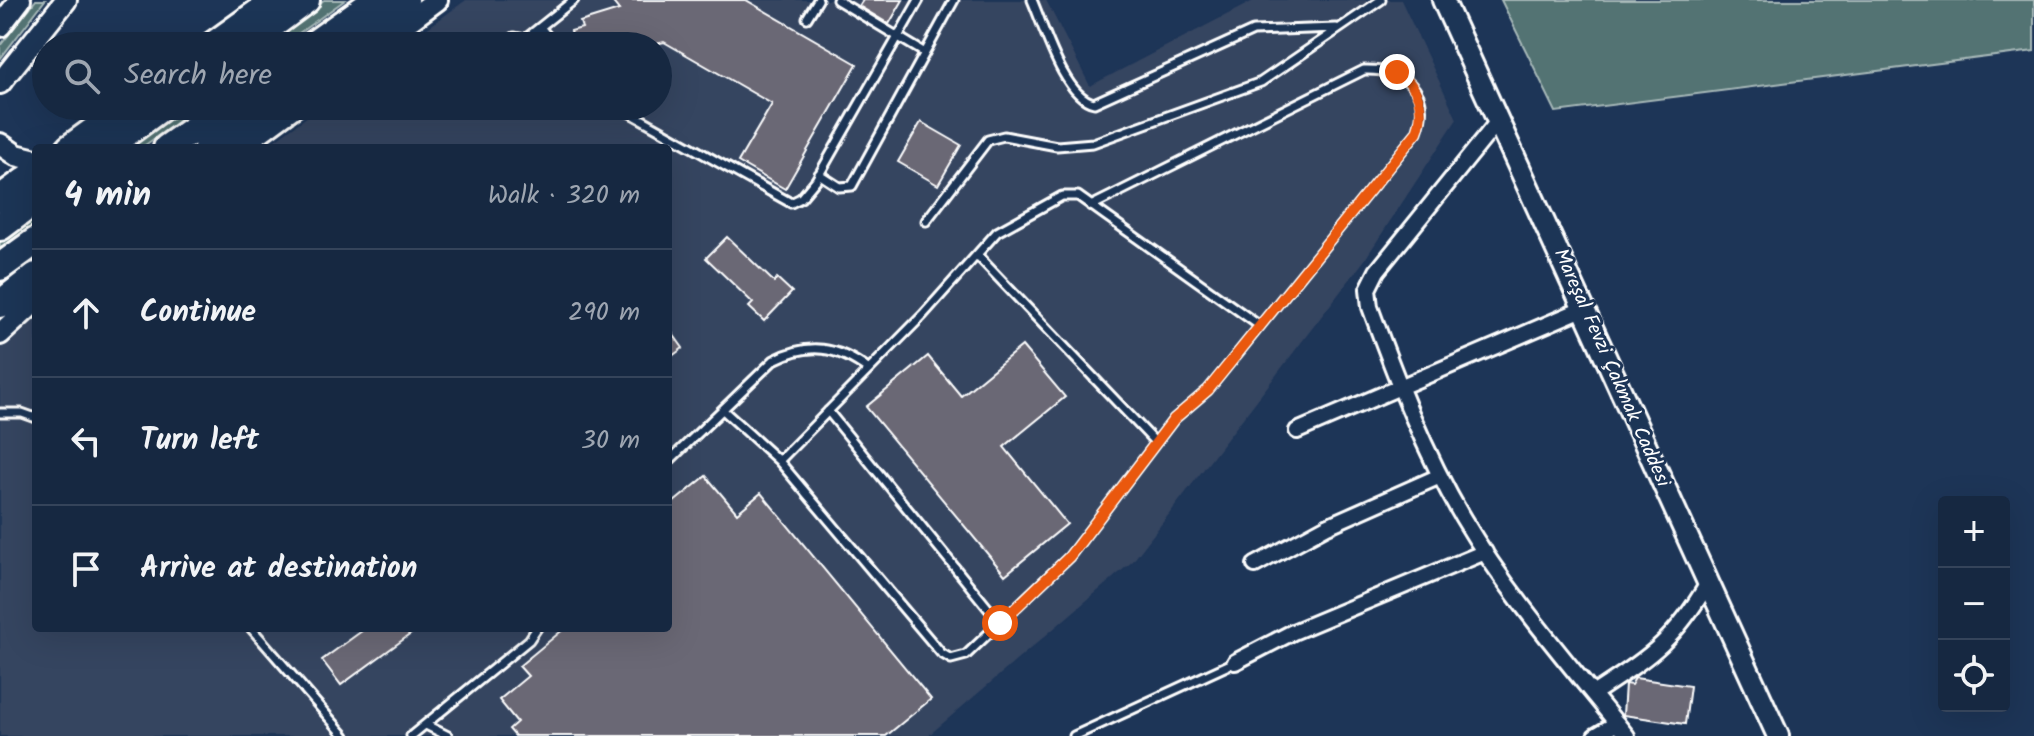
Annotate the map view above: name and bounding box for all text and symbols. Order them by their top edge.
search box [32,32,672,120]
text: Search here [124,52,272,100]
icon: search [60,54,104,98]
route end [1379,54,1415,90]
text: 4 min [64,169,151,223]
text: Walk · 320 m [488,175,640,217]
street label: Mareşal Fevzi Çakmak Caddesi [1544,244,1679,494]
text: Continue [140,289,256,337]
icon: ahead [64,291,108,335]
text: 290 m [568,292,640,334]
text: Turn left [140,417,259,465]
icon: left [64,419,108,463]
text: 30 m [581,420,640,462]
map controls [1938,496,2010,712]
button: + [1938,496,2010,568]
text: Arrive at destination [140,545,417,593]
icon: arrive [64,547,108,591]
button: − [1938,568,2010,640]
route start [982,605,1018,641]
button: locate [1938,640,2010,712]

